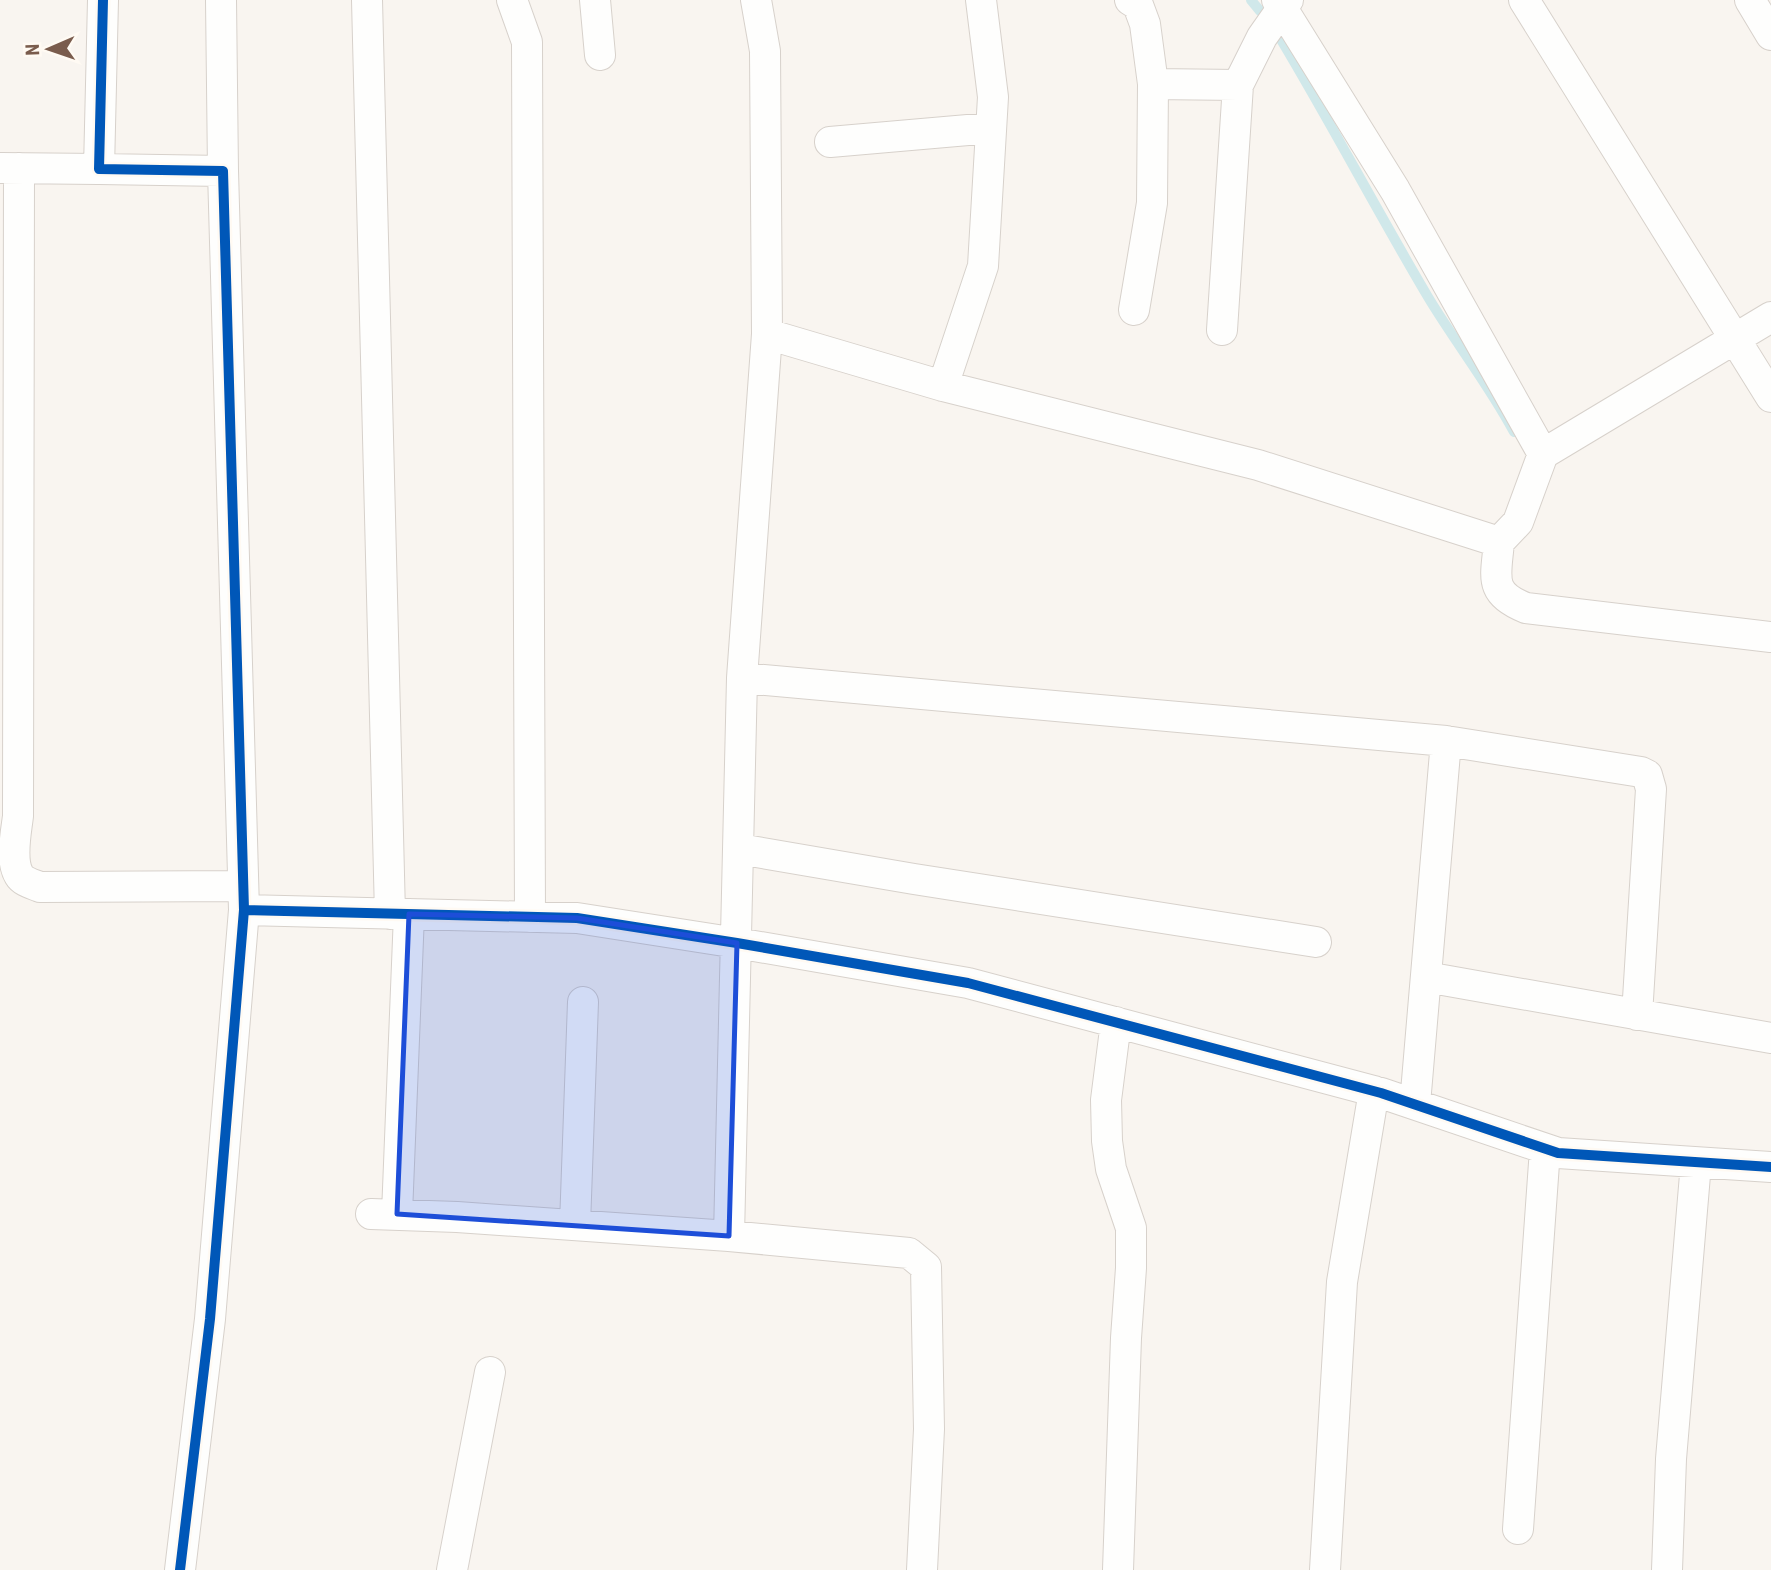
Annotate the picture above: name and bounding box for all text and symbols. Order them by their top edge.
north arrow [14,14,84,84]
text: N [21,43,44,56]

